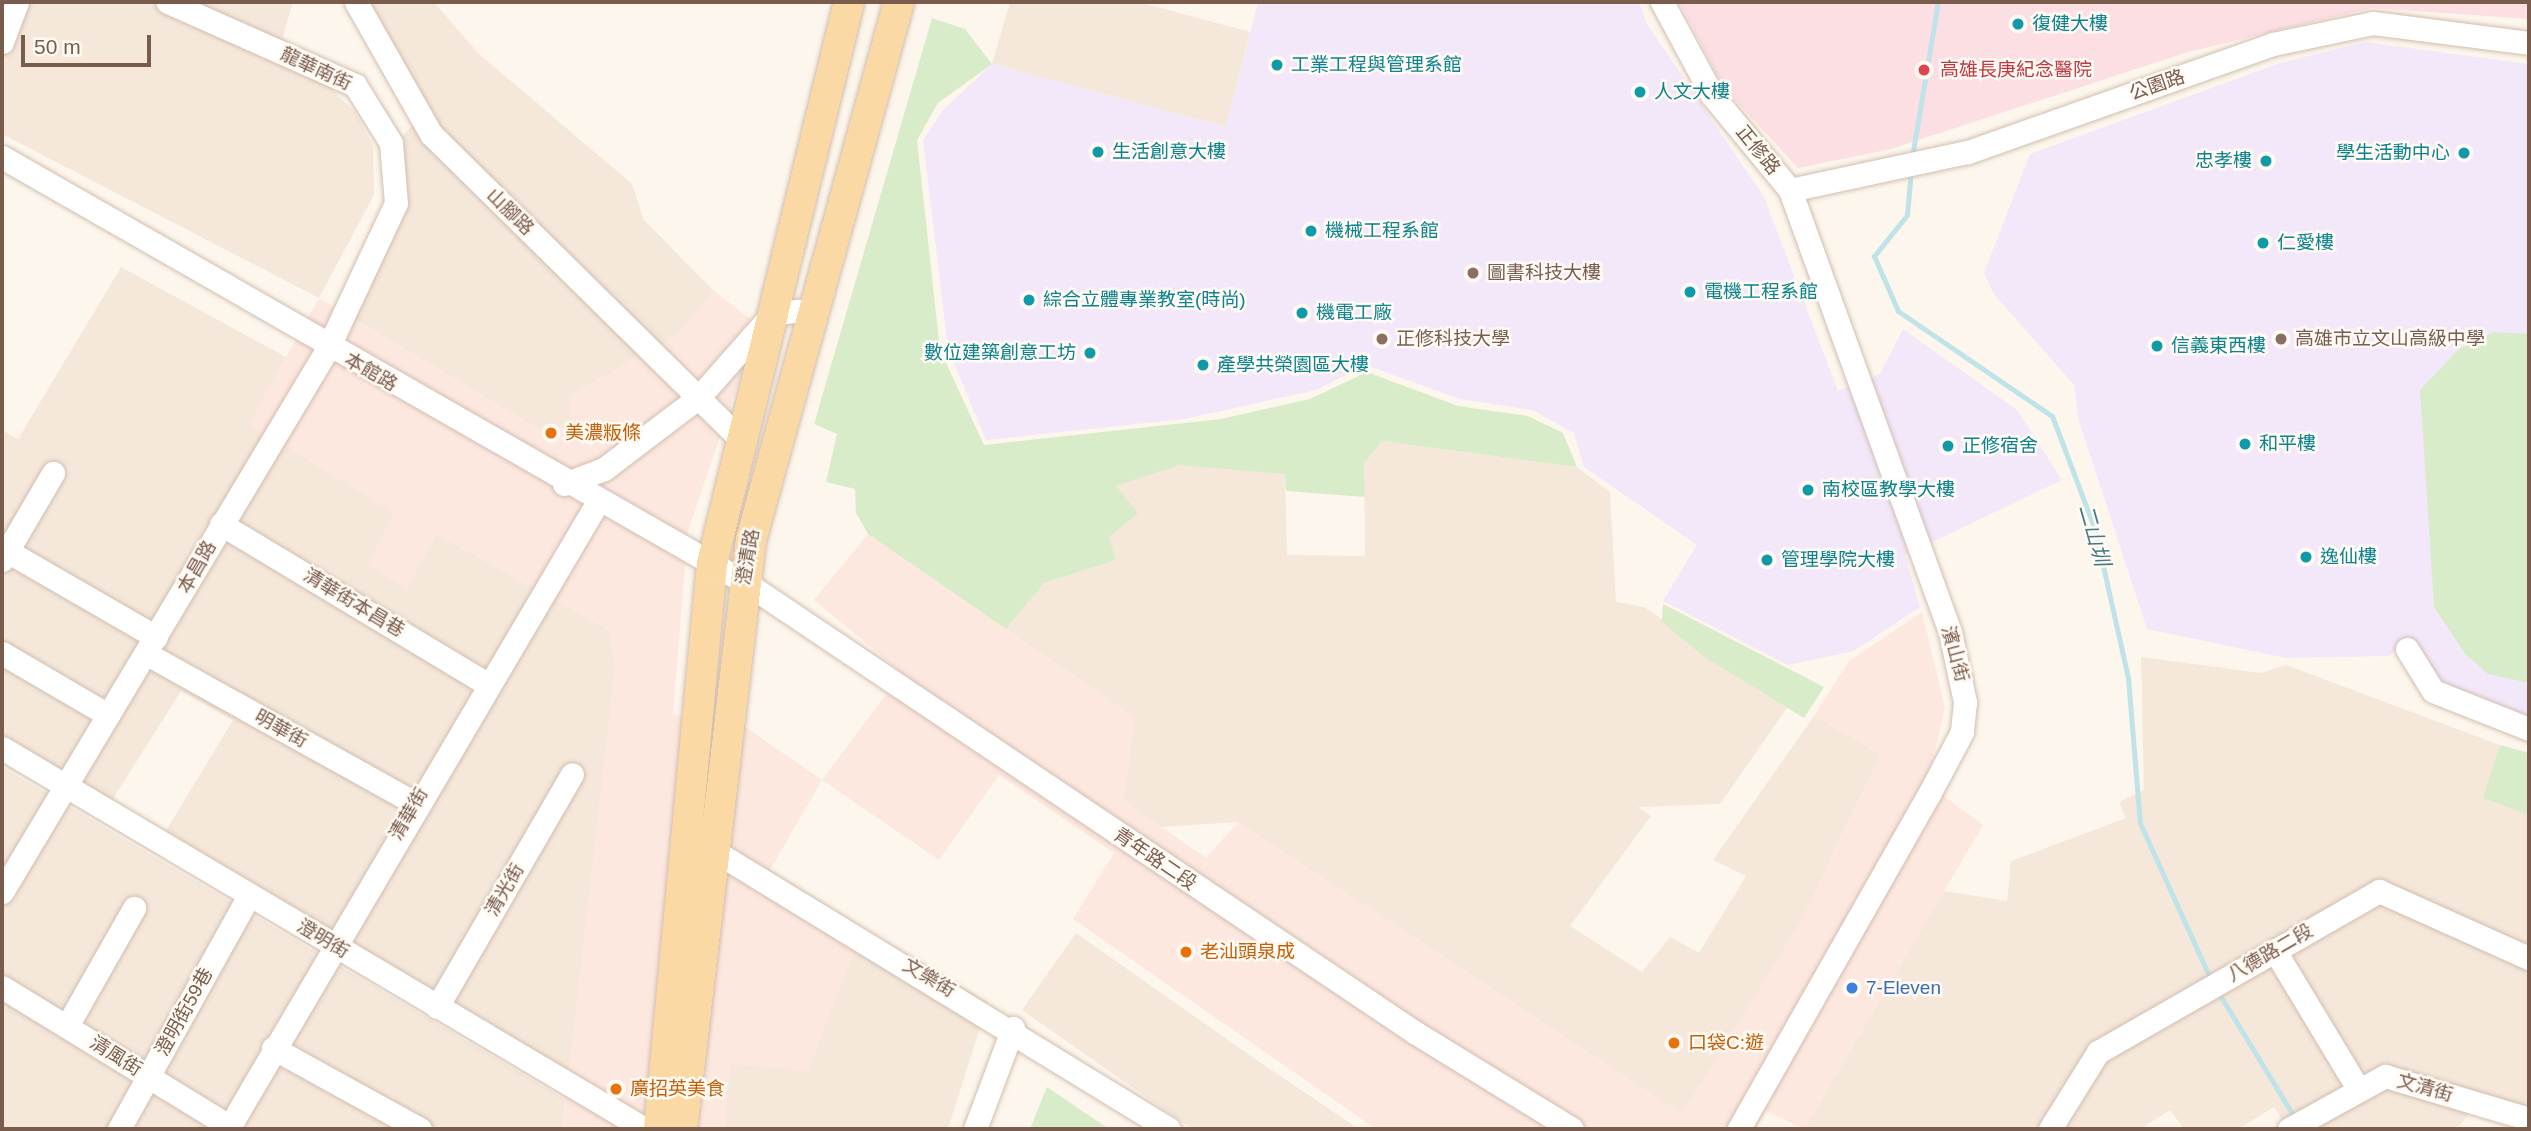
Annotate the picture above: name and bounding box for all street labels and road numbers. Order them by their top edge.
street label: 龍華南街 [277,43,355,95]
street label: 公園路 [2126,65,2188,105]
street label: 正修路 [1731,121,1785,179]
street label: 山腳路 [482,184,538,240]
street label: 本館路 [341,348,401,396]
street label: 澄清路 [732,527,764,587]
street label: 本昌路 [173,537,221,597]
street label: 清華街本昌巷 [299,564,409,642]
street label: 濱山街 [1937,624,1973,684]
street label: 明華街 [251,705,311,753]
street label: 清華街 [385,784,433,844]
street label: 青年路二段 [1109,823,1201,895]
street label: 清光街 [481,860,529,920]
street label: 澄明街 [293,915,353,963]
street label: 八德路二段 [2223,919,2317,987]
street label: 文樂街 [899,954,959,1002]
street label: 澄明街59巷 [150,964,218,1060]
street label: 清風街 [86,1031,146,1081]
street label: 文清街 [2394,1069,2456,1107]

